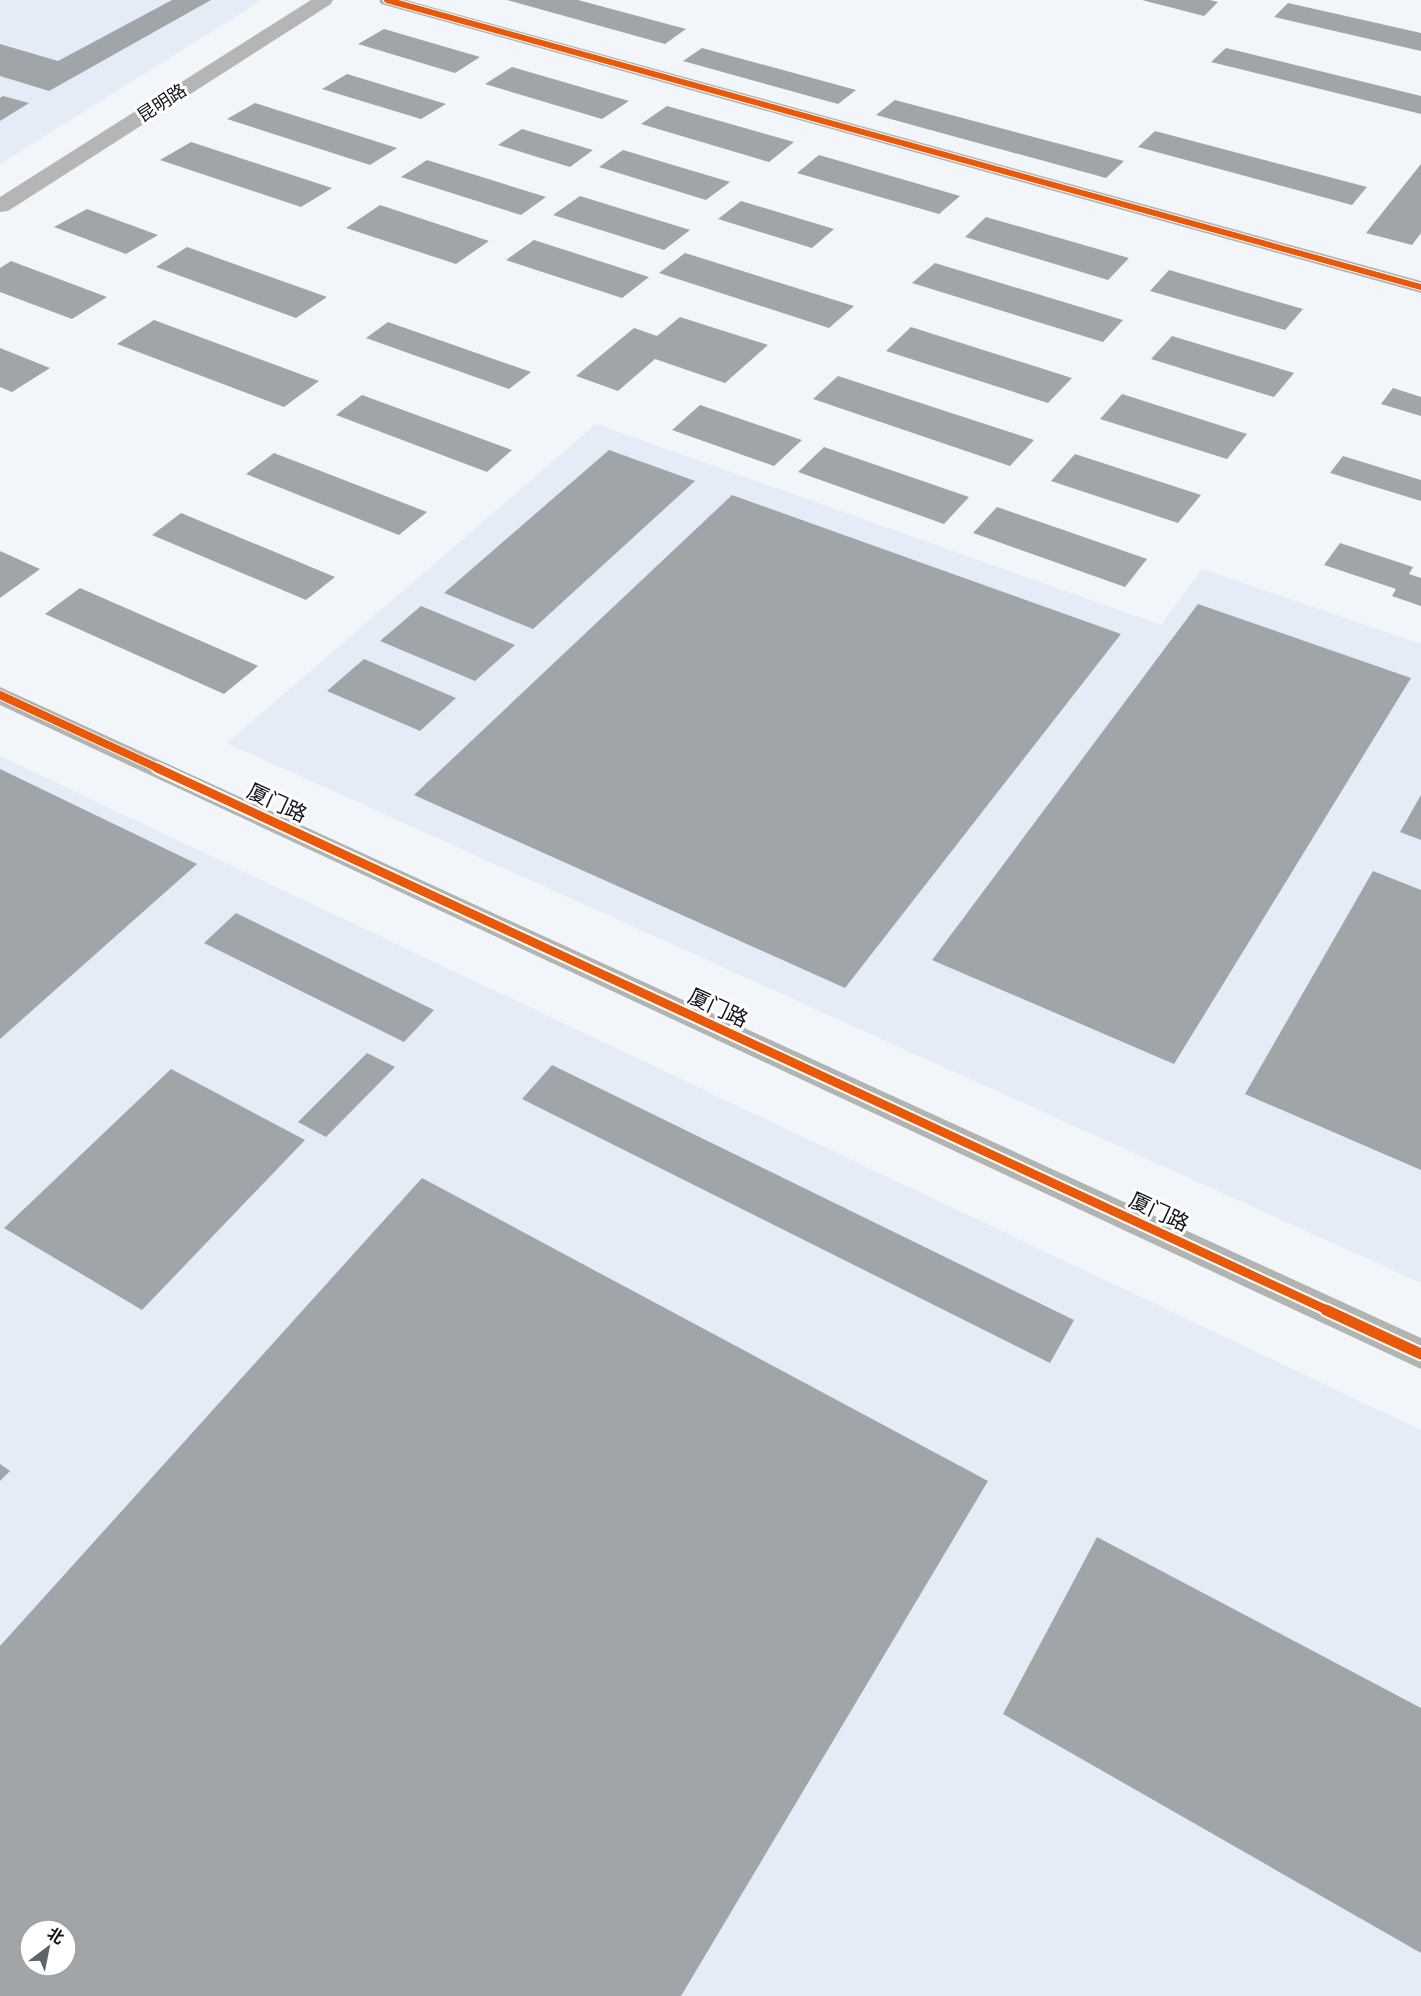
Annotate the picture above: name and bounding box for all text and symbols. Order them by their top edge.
street label: 昆明路 [131,76,191,128]
street label: 厦门路 [243,773,313,828]
street label: 厦门路 [684,978,754,1033]
street label: 厦门路 [1125,1182,1195,1237]
north arrow [18,1918,78,1978]
text: 北 [43,1920,70,1949]

